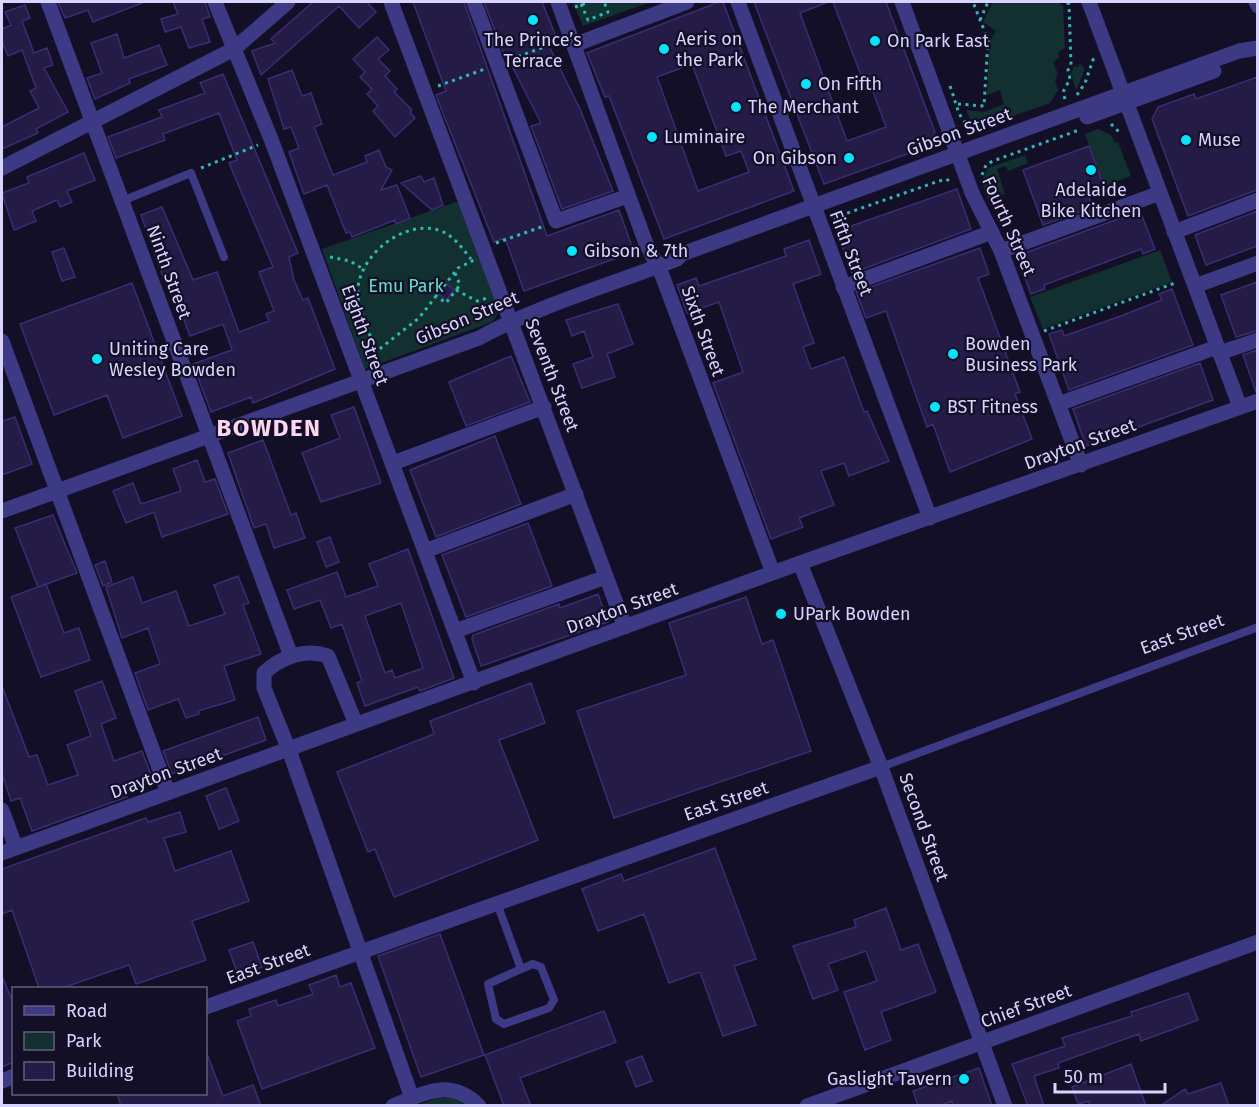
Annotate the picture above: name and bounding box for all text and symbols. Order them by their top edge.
marker: The Prince’s Terrace [526,13,540,27]
place label: Aeris on the Park [676,28,744,71]
place label: The Prince’s Terrace [484,29,582,72]
place label: On Park East [887,30,989,52]
marker: On Park East [868,34,882,48]
marker: Aeris on the Park [657,42,671,56]
place label: On Fifth [818,73,882,95]
marker: On Fifth [799,77,813,91]
place label: The Merchant [748,96,859,118]
marker: The Merchant [729,100,743,114]
street label: Gibson Street [903,103,1015,161]
place label: Luminaire [664,126,745,148]
place label: Muse [1198,129,1241,151]
marker: Luminaire [645,130,659,144]
marker: Muse [1179,133,1193,147]
place label: On Gibson [753,147,837,169]
marker: On Gibson [842,151,856,165]
marker: Adelaide Bike Kitchen [1084,163,1098,177]
street label: Fourth Street [977,173,1041,280]
place label: Adelaide Bike Kitchen [1040,179,1142,222]
street label: Fifth Street [825,207,878,299]
street label: Ninth Street [142,222,196,323]
place label: Gibson & 7th [584,240,688,262]
marker: Gibson & 7th [565,244,579,258]
park label: Emu Park [368,275,445,297]
street label: Eighth Street [337,282,394,389]
street label: Sixth Street [677,283,730,380]
street label: Gibson Street [412,286,522,350]
street label: Seventh Street [520,315,584,435]
place label: Bowden Business Park [965,333,1078,376]
place label: Uniting Care Wesley Bowden [109,338,236,381]
marker: Bowden Business Park [946,347,960,361]
marker: Uniting Care Wesley Bowden [90,352,104,366]
place label: BST Fitness [947,396,1038,418]
marker: BST Fitness [928,400,942,414]
street label: Drayton Street [1021,413,1139,474]
district label: BOWDEN [217,414,321,442]
street label: Drayton Street [563,577,681,638]
place label: UPark Bowden [793,603,911,625]
marker: UPark Bowden [774,607,788,621]
street label: East Street [1137,609,1227,659]
street label: Drayton Street [107,742,225,803]
street label: Second Street [894,770,954,884]
street label: East Street [681,776,771,826]
street label: East Street [223,939,313,989]
street label: Chief Street [978,979,1075,1033]
legend [12,987,207,1095]
text: Road [66,1000,108,1022]
text: Park [66,1030,102,1052]
scale bar [1055,1056,1164,1094]
text: Building [66,1060,134,1082]
text: 50 m [1064,1066,1103,1088]
place label: Gaslight Tavern [827,1068,952,1090]
marker: Gaslight Tavern [957,1072,971,1086]

